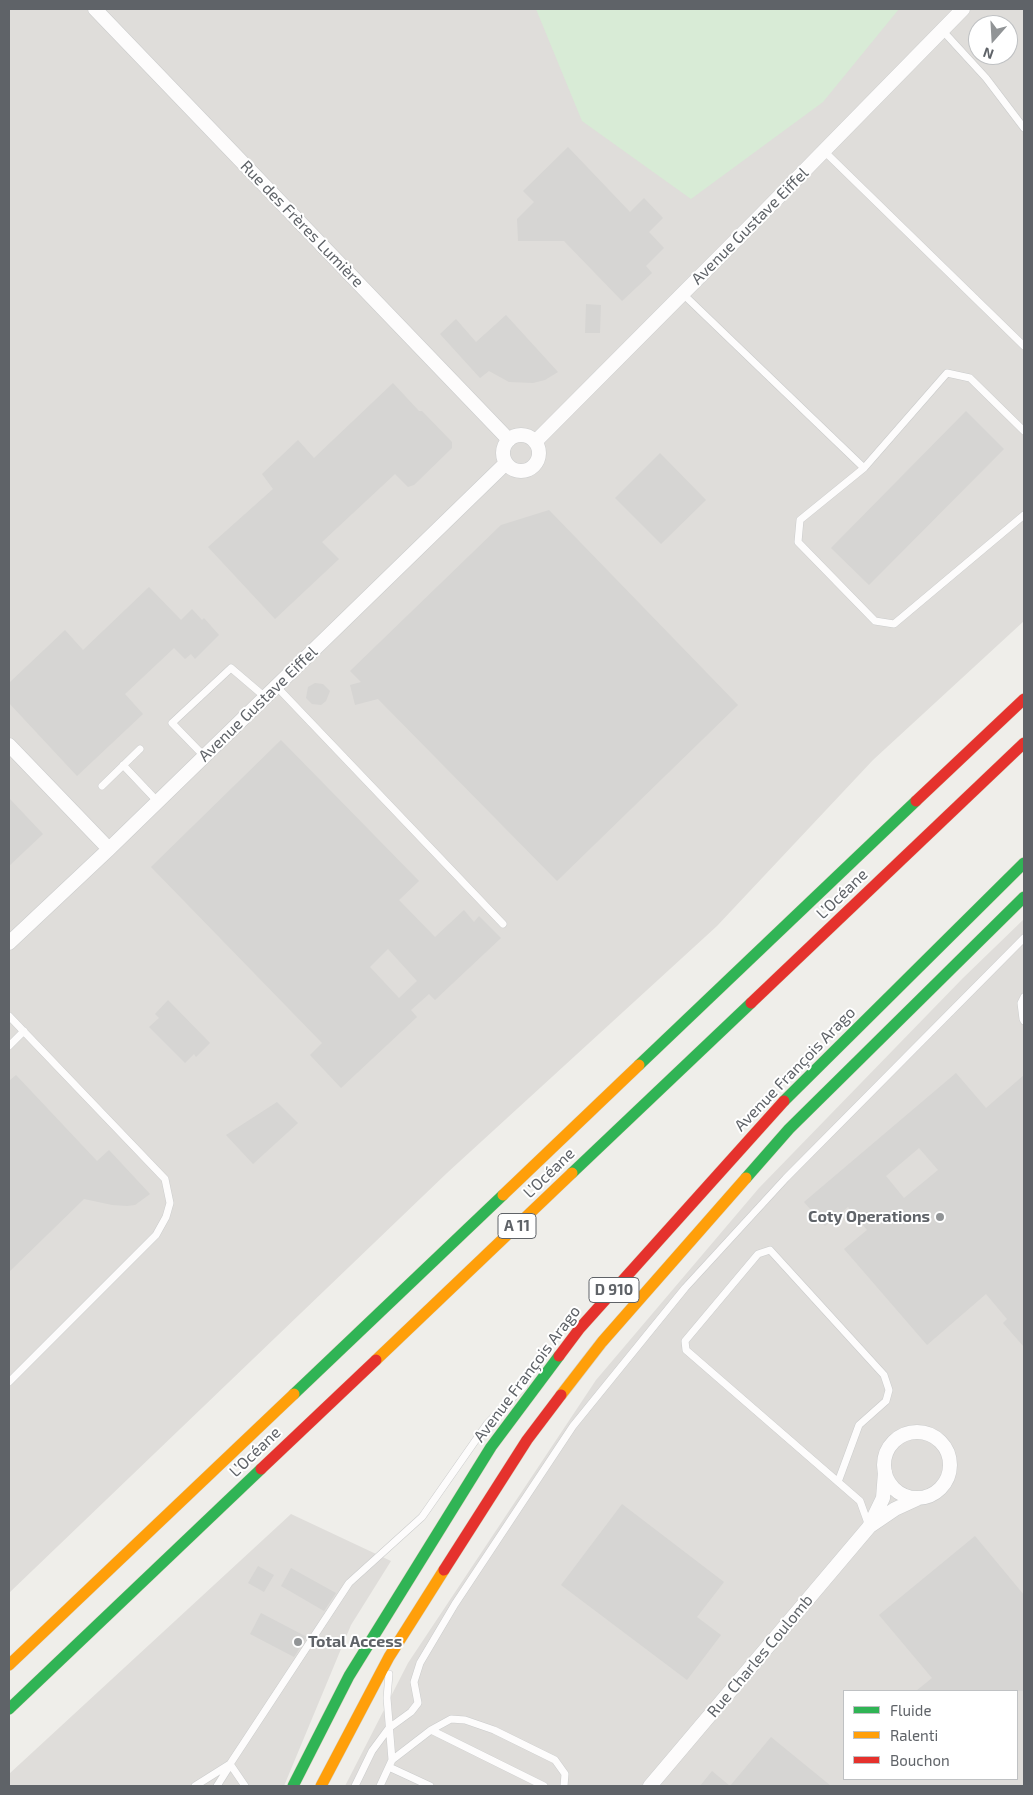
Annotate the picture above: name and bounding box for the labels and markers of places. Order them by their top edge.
place label: Coty Operations [808,1207,930,1227]
marker: Coty Operations [934,1211,946,1223]
place label: Total Access [308,1632,402,1652]
marker: Total Access [292,1636,304,1648]

